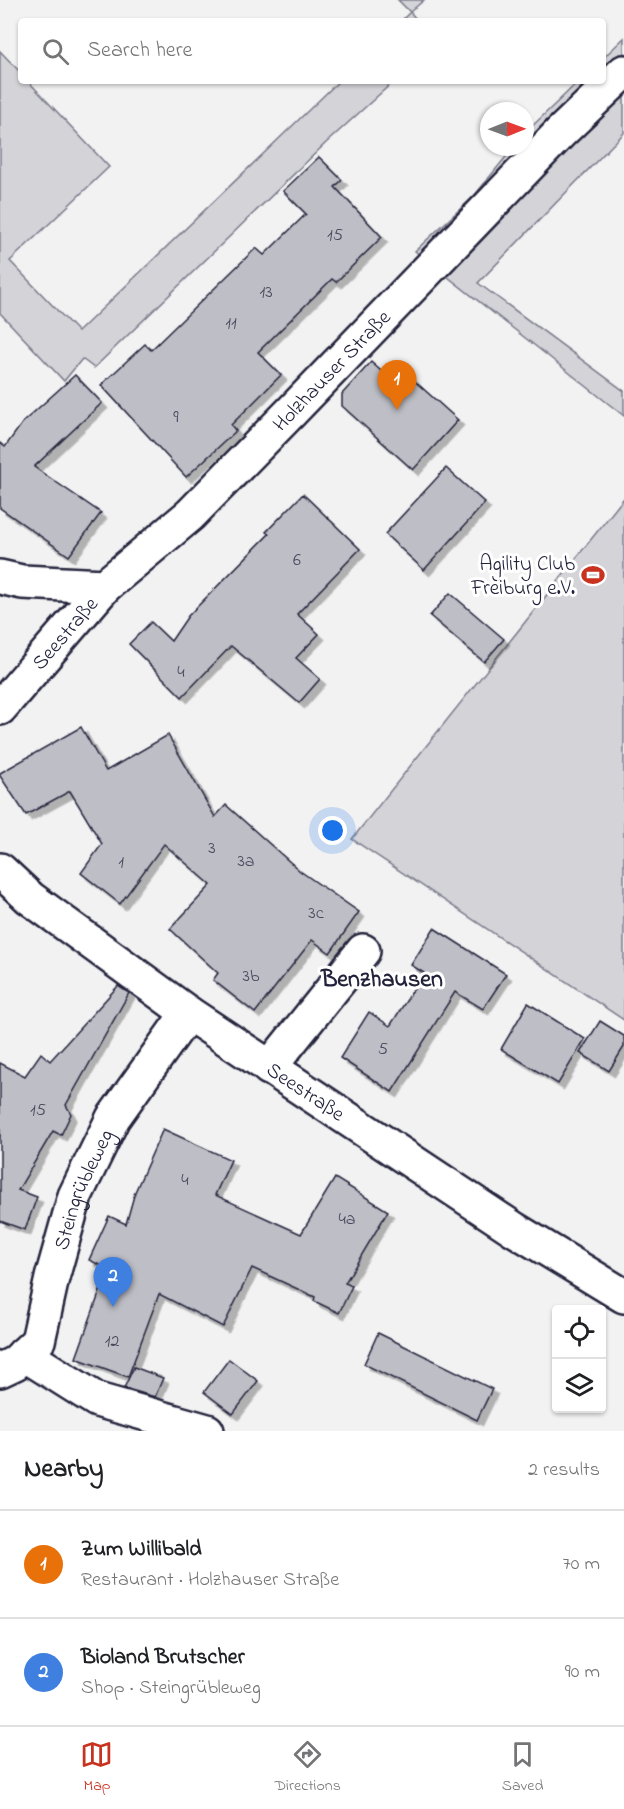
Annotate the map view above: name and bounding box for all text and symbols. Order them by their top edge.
search box [18,18,606,84]
icon: search [39,35,72,68]
text: Search here [87,35,192,67]
north arrow [480,102,534,156]
house number: 15 [327,223,343,249]
house number: 13 [259,280,273,306]
street label: Holzhauser Straße [267,304,399,439]
house number: 11 [225,311,237,337]
pin: 1 [378,360,416,410]
house number: 9 [173,405,179,431]
house number: 6 [293,548,301,574]
place label: Agility Club Freiburg e.V. [470,550,575,606]
sports icon: Agility Club Freiburg e.V. [580,562,606,588]
street label: Seestraße [26,591,107,678]
house number: 4 [177,660,185,686]
your location [318,816,347,845]
house number: 3 [208,836,216,862]
house number: 3a [237,849,255,875]
house number: 1 [118,850,124,876]
house number: 3c [308,901,324,927]
district label: Benzhausen [320,963,443,998]
house number: 3b [243,964,260,990]
house number: 5 [378,1037,388,1063]
street label: Seestraße [260,1056,350,1130]
house number: 15 [30,1098,46,1124]
street label: Steingrübleweg [48,1125,124,1254]
house number: 4 [181,1168,189,1194]
house number: 4a [338,1207,356,1233]
pin: 2 [94,1258,132,1307]
map controls [552,1305,606,1413]
button: locate [552,1305,606,1359]
house number: 12 [105,1329,119,1355]
button: layers [552,1359,606,1413]
text: Nearby [24,1451,103,1489]
text: 2 results [528,1456,600,1485]
text: Zum Willibald [81,1534,202,1566]
text: 1 [40,1550,47,1579]
text: 70 m [563,1550,600,1579]
text: Restaurant · Holzhauser Straße [81,1566,339,1595]
text: Bioland Brutscher [81,1642,244,1674]
text: 2 [39,1658,48,1687]
text: 90 m [565,1658,600,1687]
text: Shop · Steingrübleweg [81,1674,261,1703]
tab: Map [80,1738,113,1798]
tab: Directions [274,1738,341,1798]
tab: Saved [502,1738,544,1798]

